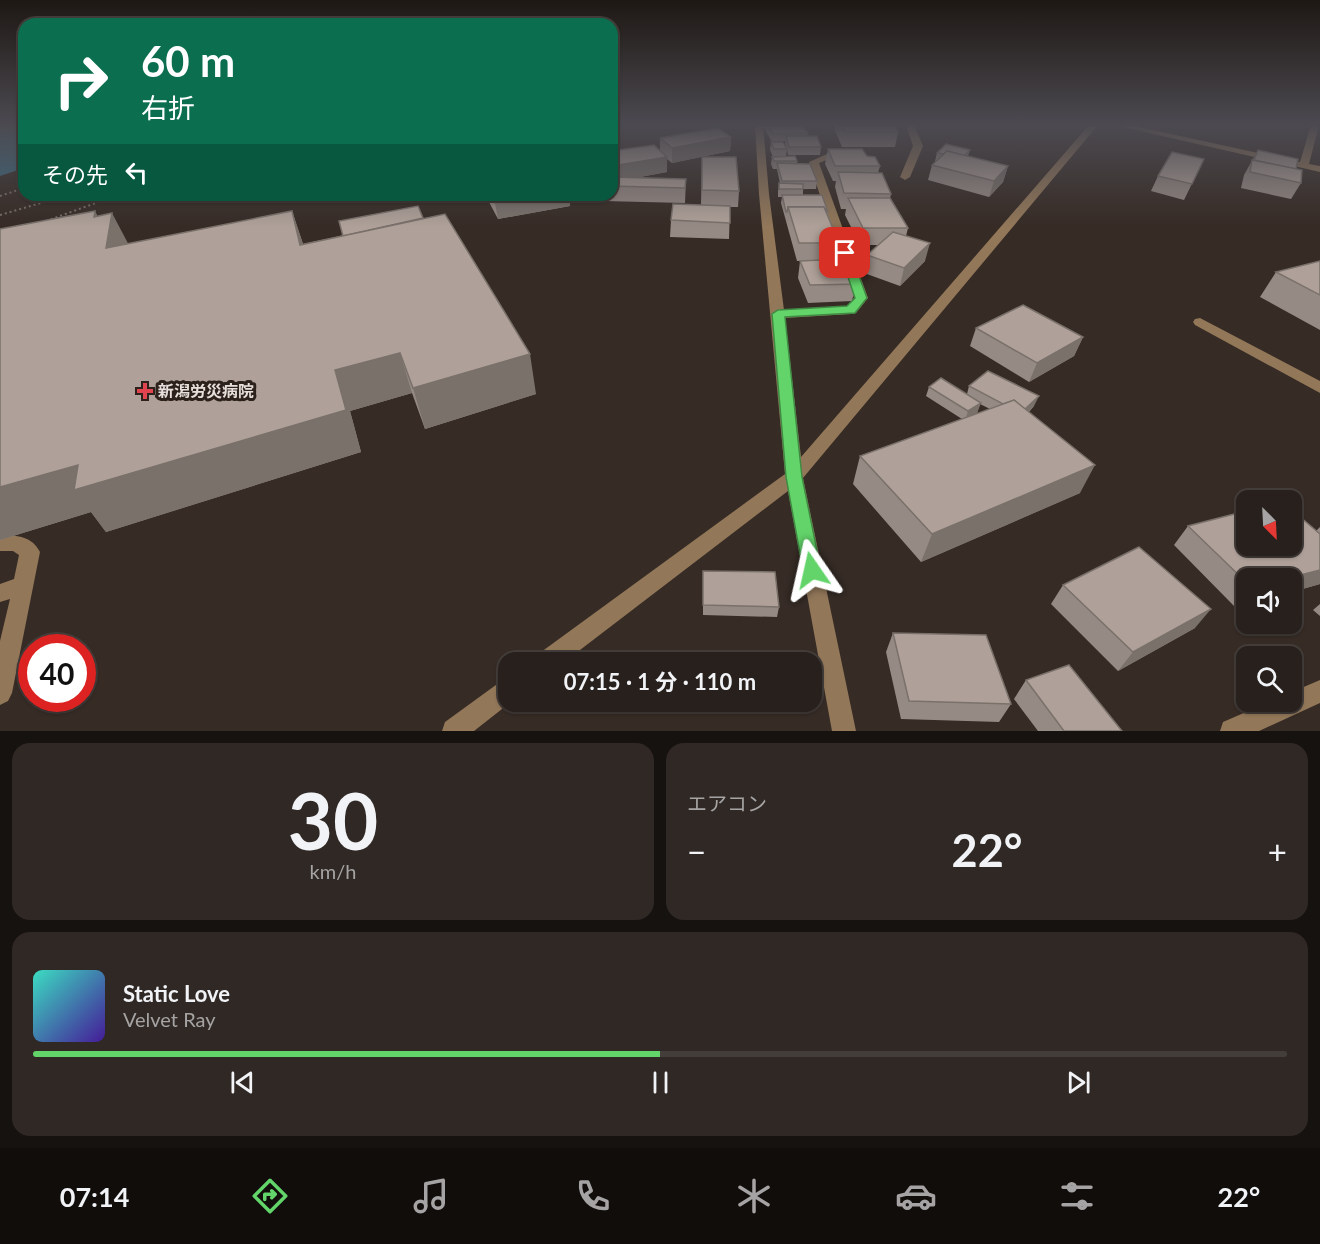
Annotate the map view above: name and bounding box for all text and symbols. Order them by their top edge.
text: 60 m [141,36,235,86]
icon: right [42,42,120,120]
text: 右折 [141,91,195,124]
icon: left [120,156,153,189]
text: その先 [42,161,108,188]
pin [819,227,870,278]
icon: arrive [828,236,861,269]
place label: 新潟労災病院 [158,381,254,400]
marker: 新潟労災病院 [136,382,154,400]
north arrow [1236,490,1302,556]
map controls [1236,490,1302,712]
position arrow [780,538,844,602]
button: sound [1236,568,1302,634]
speed limit sign: 40 [18,634,96,712]
button: search [1236,646,1302,712]
text: 07:15 · 1 分 · 110 m [564,668,756,695]
text: 30 [288,773,378,867]
text: エアコン [687,791,767,815]
text: 22° [952,823,1022,877]
text: − [687,831,706,871]
text: + [1268,831,1287,871]
text: km/h [310,859,356,883]
text: Static Love [123,980,230,1007]
text: Velvet Ray [123,1007,216,1031]
icon: previous [226,1066,259,1099]
icon: pause [644,1066,677,1099]
icon: next [1062,1066,1095,1099]
icon: directions [249,1175,291,1217]
icon: music [410,1175,452,1217]
icon: phone [572,1175,614,1217]
icon: climate [733,1175,775,1217]
icon: car [895,1175,937,1217]
icon: filters [1056,1175,1098,1217]
text: 07:14 [60,1180,129,1213]
text: 22° [1218,1180,1260,1213]

